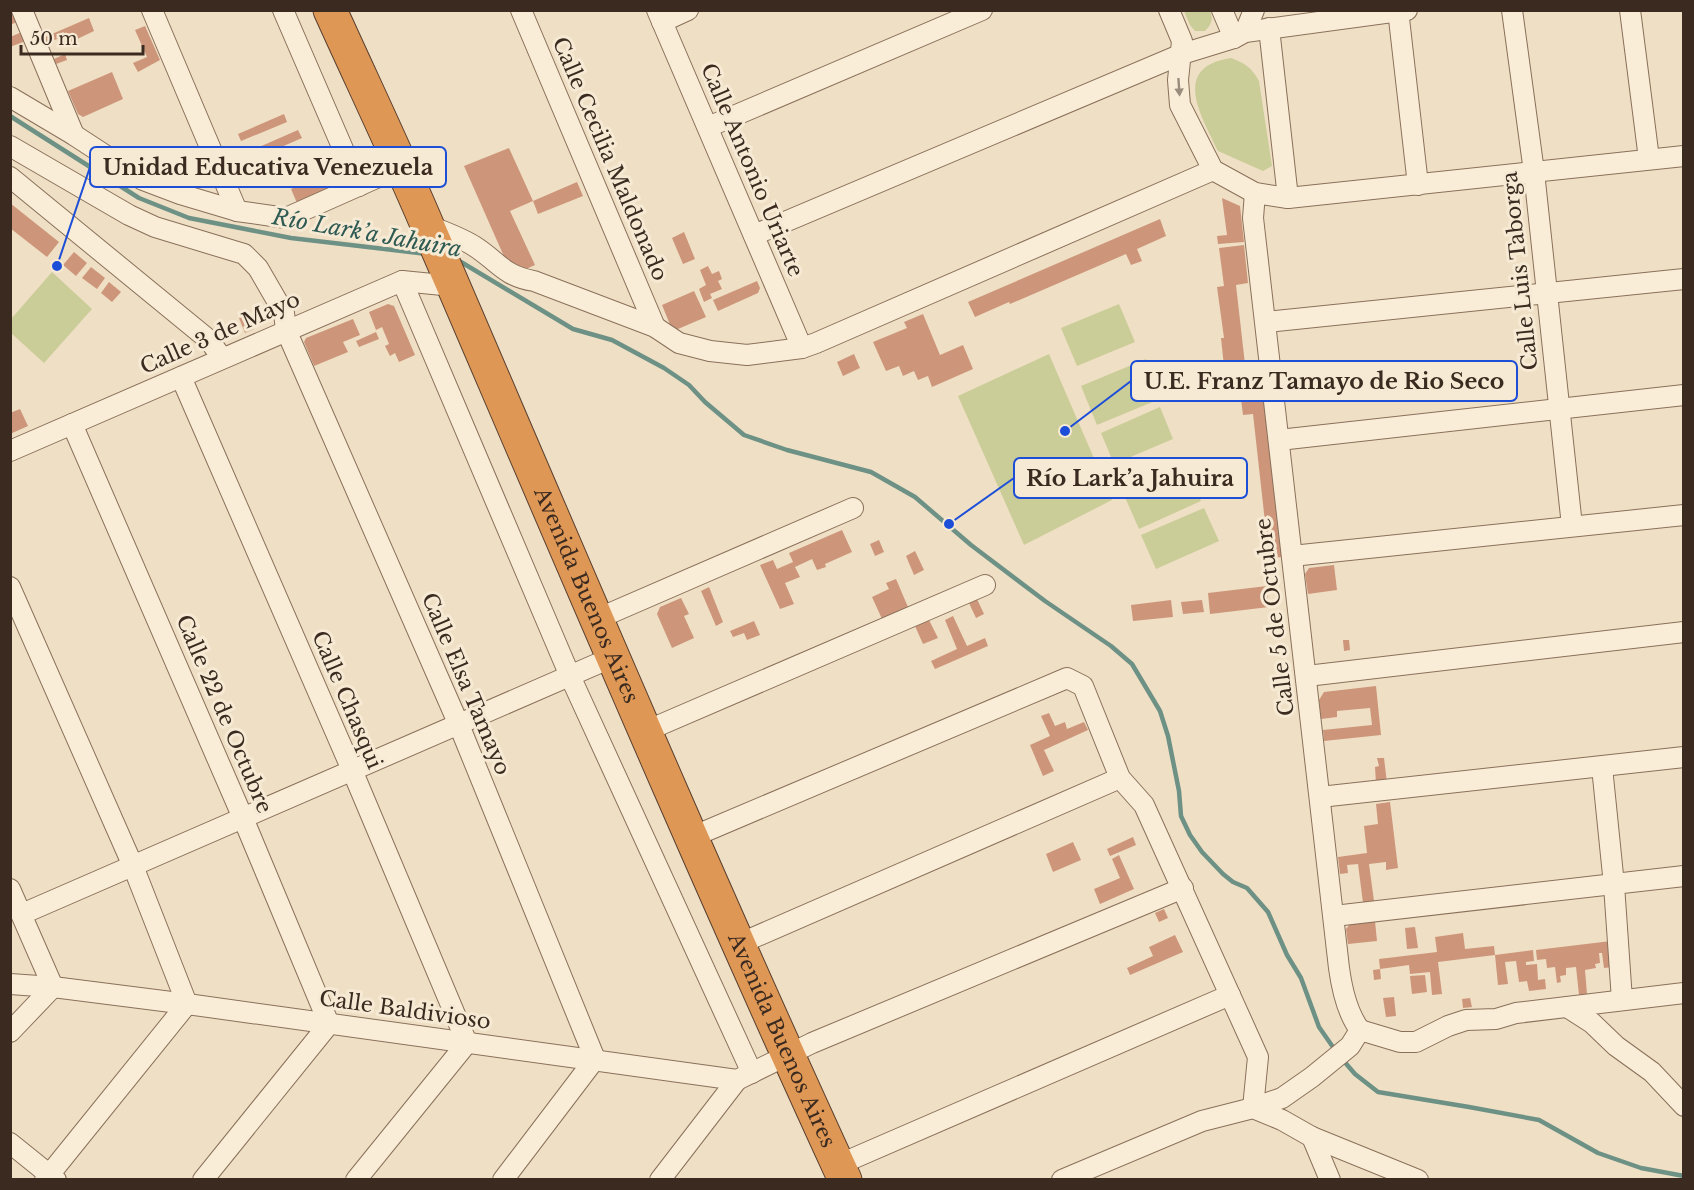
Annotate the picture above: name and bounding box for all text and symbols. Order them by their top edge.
scale bar [21,18,142,56]
text: 50 m [30,28,78,50]
street label: Calle Cecilia Maldonado [547,33,673,285]
street label: Calle Antonio Uriarte [695,59,809,281]
one-way arrow [1174,78,1184,97]
callout: Unidad Educativa Venezuela [90,147,446,187]
text: Unidad Educativa Venezuela [103,154,434,181]
street label: Calle Luis Taborga [1497,170,1543,372]
water label: Río Lark’a Jahuira [269,203,464,263]
street label: Calle 3 de Mayo [136,286,304,380]
callout: U.E. Franz Tamayo de Rio Seco [1131,361,1517,401]
text: U.E. Franz Tamayo de Rio Seco [1144,368,1504,395]
callout: Río Lark’a Jahuira [1014,458,1247,498]
text: Río Lark’a Jahuira [1026,465,1234,492]
street label: Avenida Buenos Aires [528,482,644,707]
street label: Calle 5 de Octubre [1250,517,1300,717]
street label: Calle Elsa Tamayo [416,589,516,779]
street label: Calle 22 de Octubre [170,611,278,817]
street label: Calle Chasqui [306,627,388,773]
street label: Avenida Buenos Aires [722,928,841,1152]
street label: Calle Baldivioso [318,985,492,1035]

